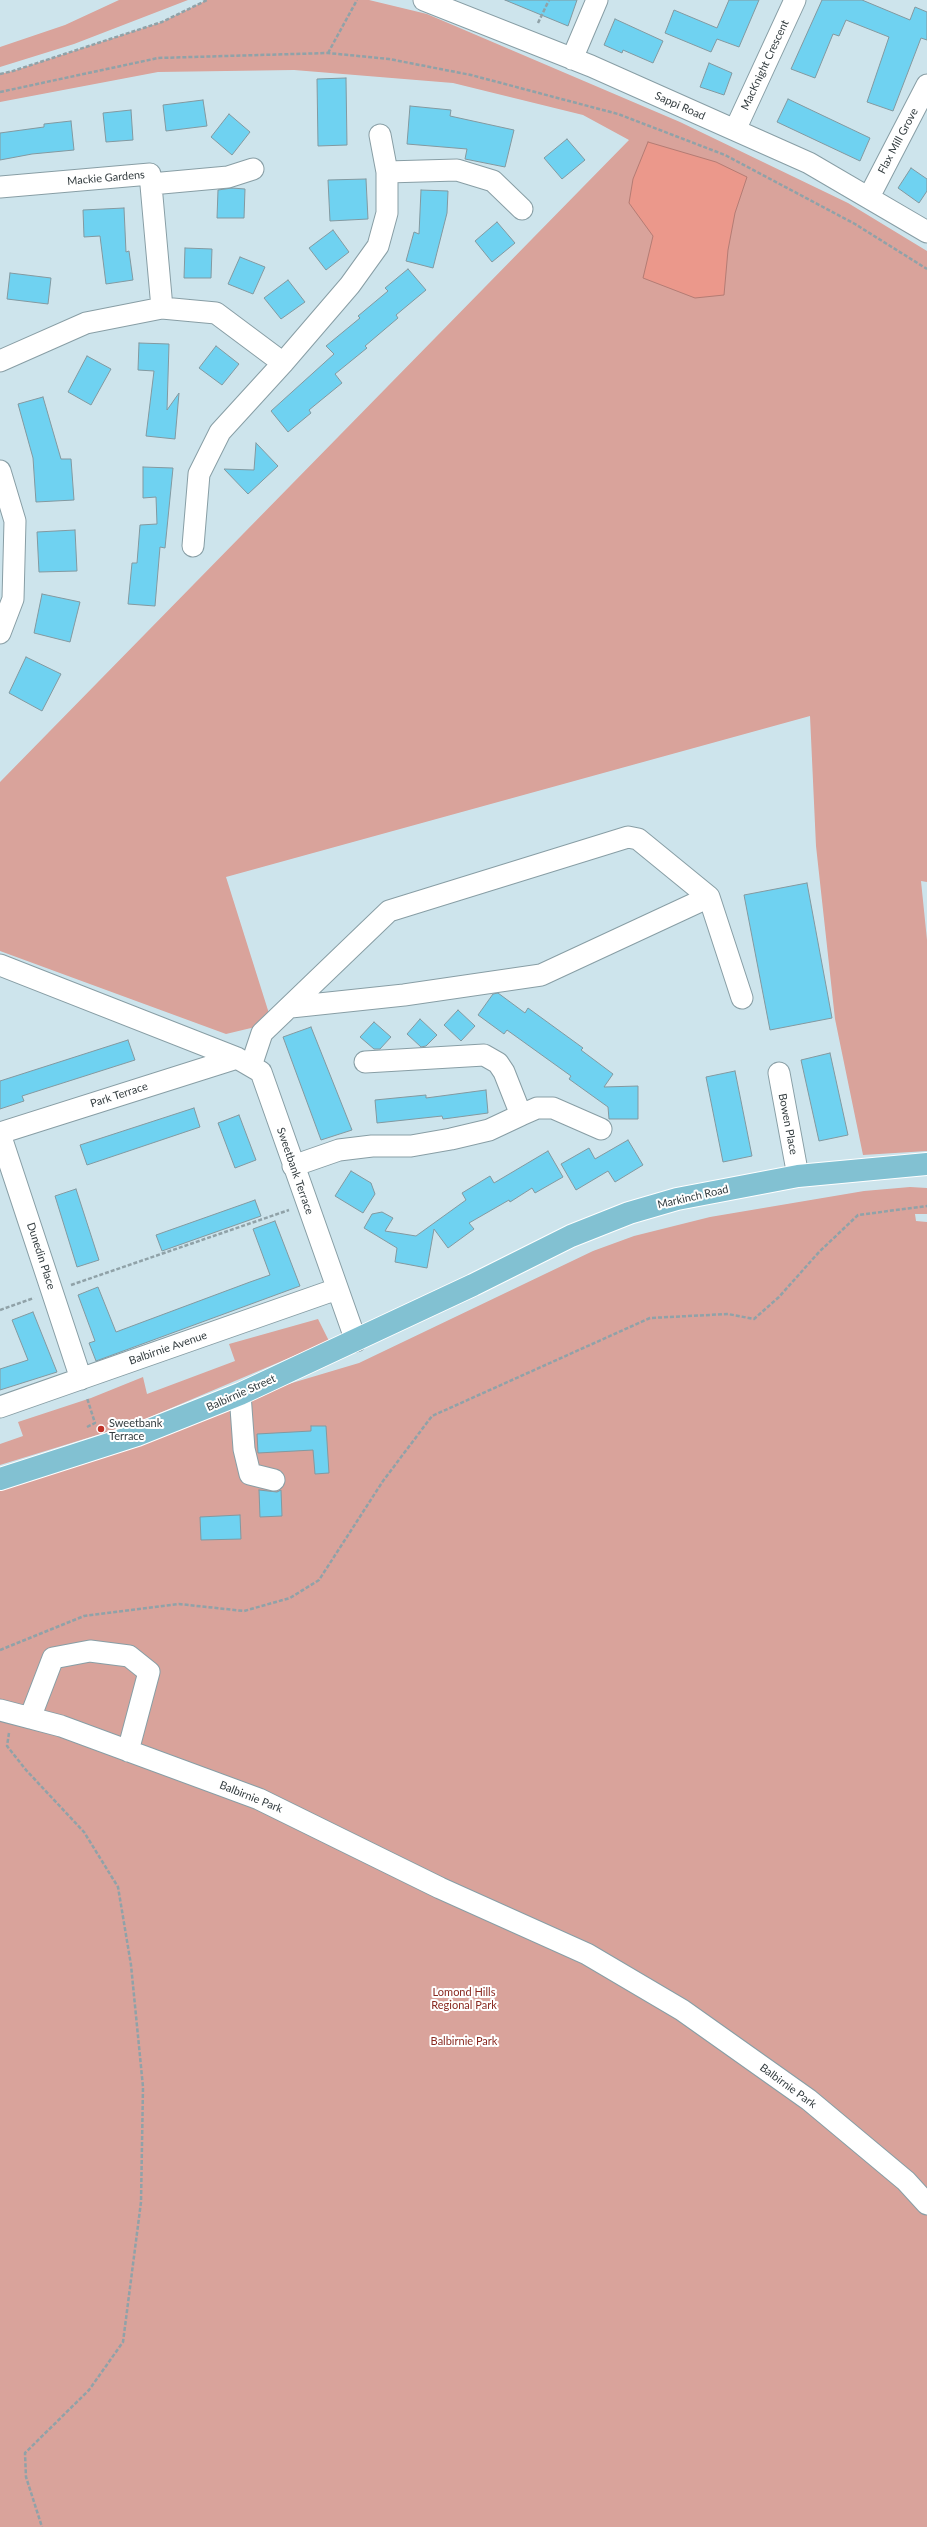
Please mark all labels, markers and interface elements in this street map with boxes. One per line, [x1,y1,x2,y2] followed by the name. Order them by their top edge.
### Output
[738,18,792,112] street label: MacKnight Crescent
[653,89,707,123] street label: Sappi Road
[875,106,921,176] street label: Flax Mill Grove
[67,168,145,188] street label: Mackie Gardens
[89,1080,149,1110] street label: Park Terrace
[776,1092,800,1156] street label: Bowen Place
[274,1126,316,1216] street label: Sweetbank Terrace
[656,1182,730,1212] street label: Markinch Road
[24,1221,58,1291] street label: Dunedin Place
[127,1328,209,1368] street label: Balbirnie Avenue
[204,1372,278,1414] street label: Balbirnie Street
[109,1416,162,1442] place label: Sweetbank Terrace
[96,1424,106,1434] marker: Sweetbank Terrace
[218,1778,284,1816] street label: Balbirnie Park
[431,1985,497,2011] park label: Lomond Hills Regional Park
[431,2034,497,2048] park label: Balbirnie Park
[757,2061,819,2111] street label: Balbirnie Park

